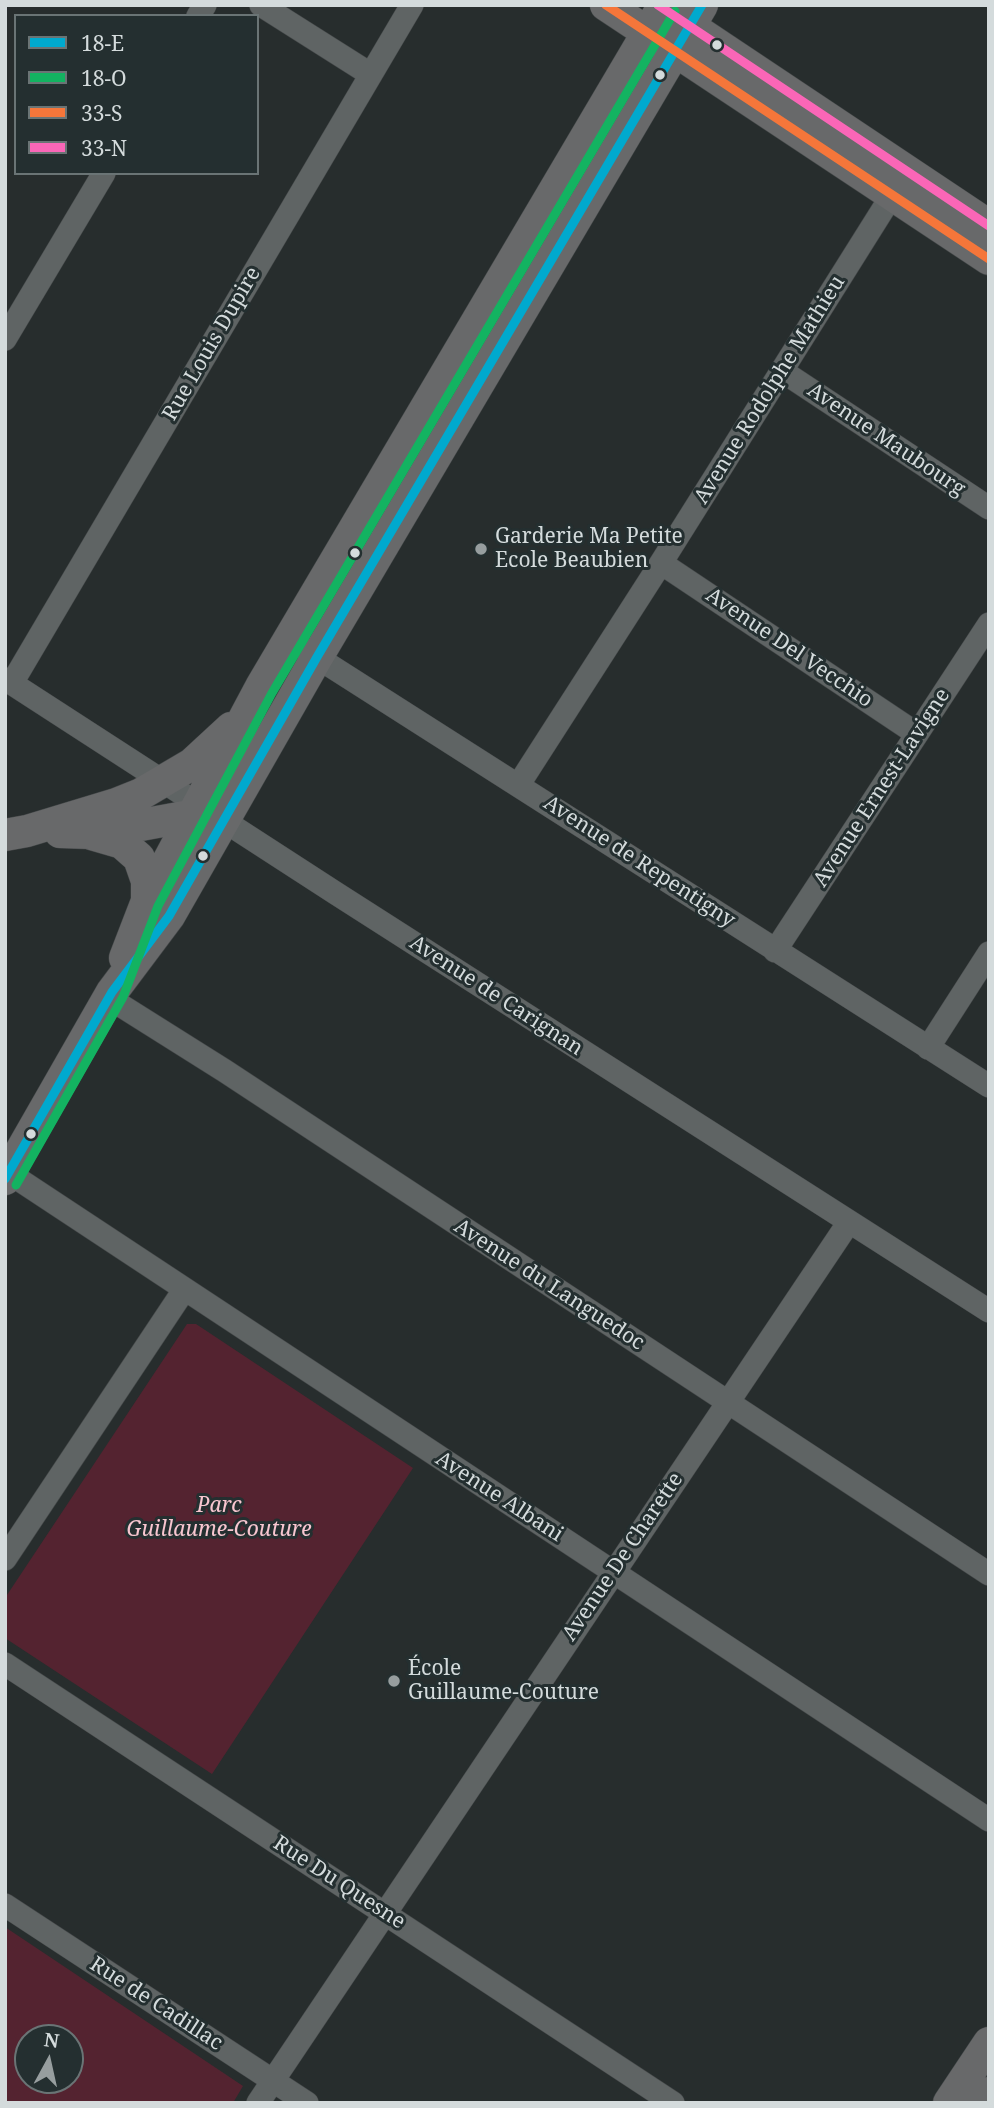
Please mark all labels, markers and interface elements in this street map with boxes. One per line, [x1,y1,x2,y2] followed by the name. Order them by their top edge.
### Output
[14,14,259,175] legend
[81,29,124,57] text: 18-E
[710,38,724,52] unlabelled marker
[81,64,127,92] text: 18-O
[653,68,667,82] unlabelled marker
[81,99,122,127] text: 33-S
[81,134,127,162] text: 33-N
[158,263,266,425] street label: Rue Louis Dupire
[689,271,851,509] street label: Avenue Rodolphe Mathieu
[802,378,970,502] street label: Avenue Maubourg
[495,524,683,574] place label: Garderie Ma Petite Ecole Beaubien
[473,541,489,557] marker: Garderie Ma Petite Ecole Beaubien
[348,546,362,560] unlabelled marker
[701,583,877,713] street label: Avenue Del Vecchio
[808,684,956,892] street label: Avenue Ernest-Lavigne
[539,791,739,933] street label: Avenue de Repentigny
[196,849,210,863] unlabelled marker
[405,931,587,1061] street label: Avenue de Carignan
[24,1127,38,1141] unlabelled marker
[449,1214,649,1356] street label: Avenue du Languedoc
[431,1446,567,1548] street label: Avenue Albani
[557,1468,689,1646] street label: Avenue De Charette
[126,1493,312,1543] park label: Parc Guillaume-Couture
[408,1656,599,1706] place label: École Guillaume-Couture
[386,1673,402,1689] marker: École Guillaume-Couture
[268,1831,410,1935] street label: Rue Du Quesne
[85,1952,227,2056] street label: Rue de Cadillac
[14,2024,84,2094] north arrow
[42,2026,61,2054] text: N

